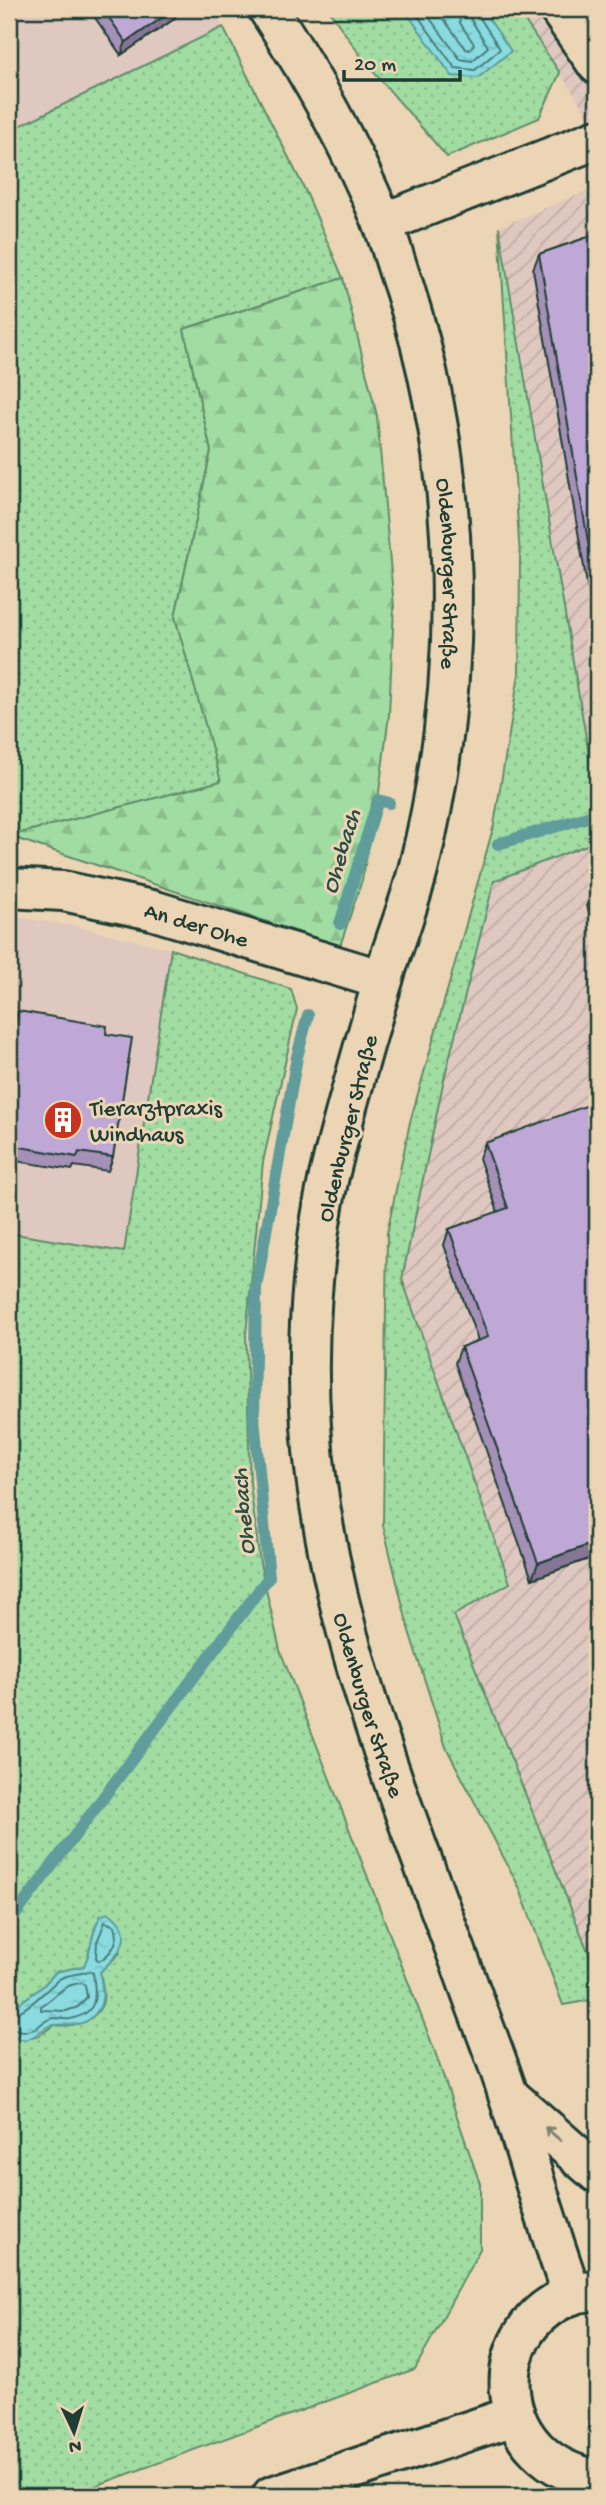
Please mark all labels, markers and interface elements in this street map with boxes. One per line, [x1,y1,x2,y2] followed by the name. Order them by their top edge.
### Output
[344,38,459,82] scale bar
[354,54,396,79] text: 20 m
[428,477,462,671] street label: Oldenburger Straße
[317,805,370,898] water label: Ohebach
[141,899,252,956] street label: An der Ohe
[313,1032,386,1225] street label: Oldenburger Straße
[88,1097,223,1150] place label: Tierarztpraxis Windhaus
[42,1099,84,1141] building icon: Tierarztpraxis Windhaus
[227,1466,264,1556] water label: Ohebach
[326,1610,409,1803] street label: Oldenburger Straße
[544,2126,562,2142] one-way arrow
[38,2396,108,2466] north arrow
[68,2434,82,2457] text: N

